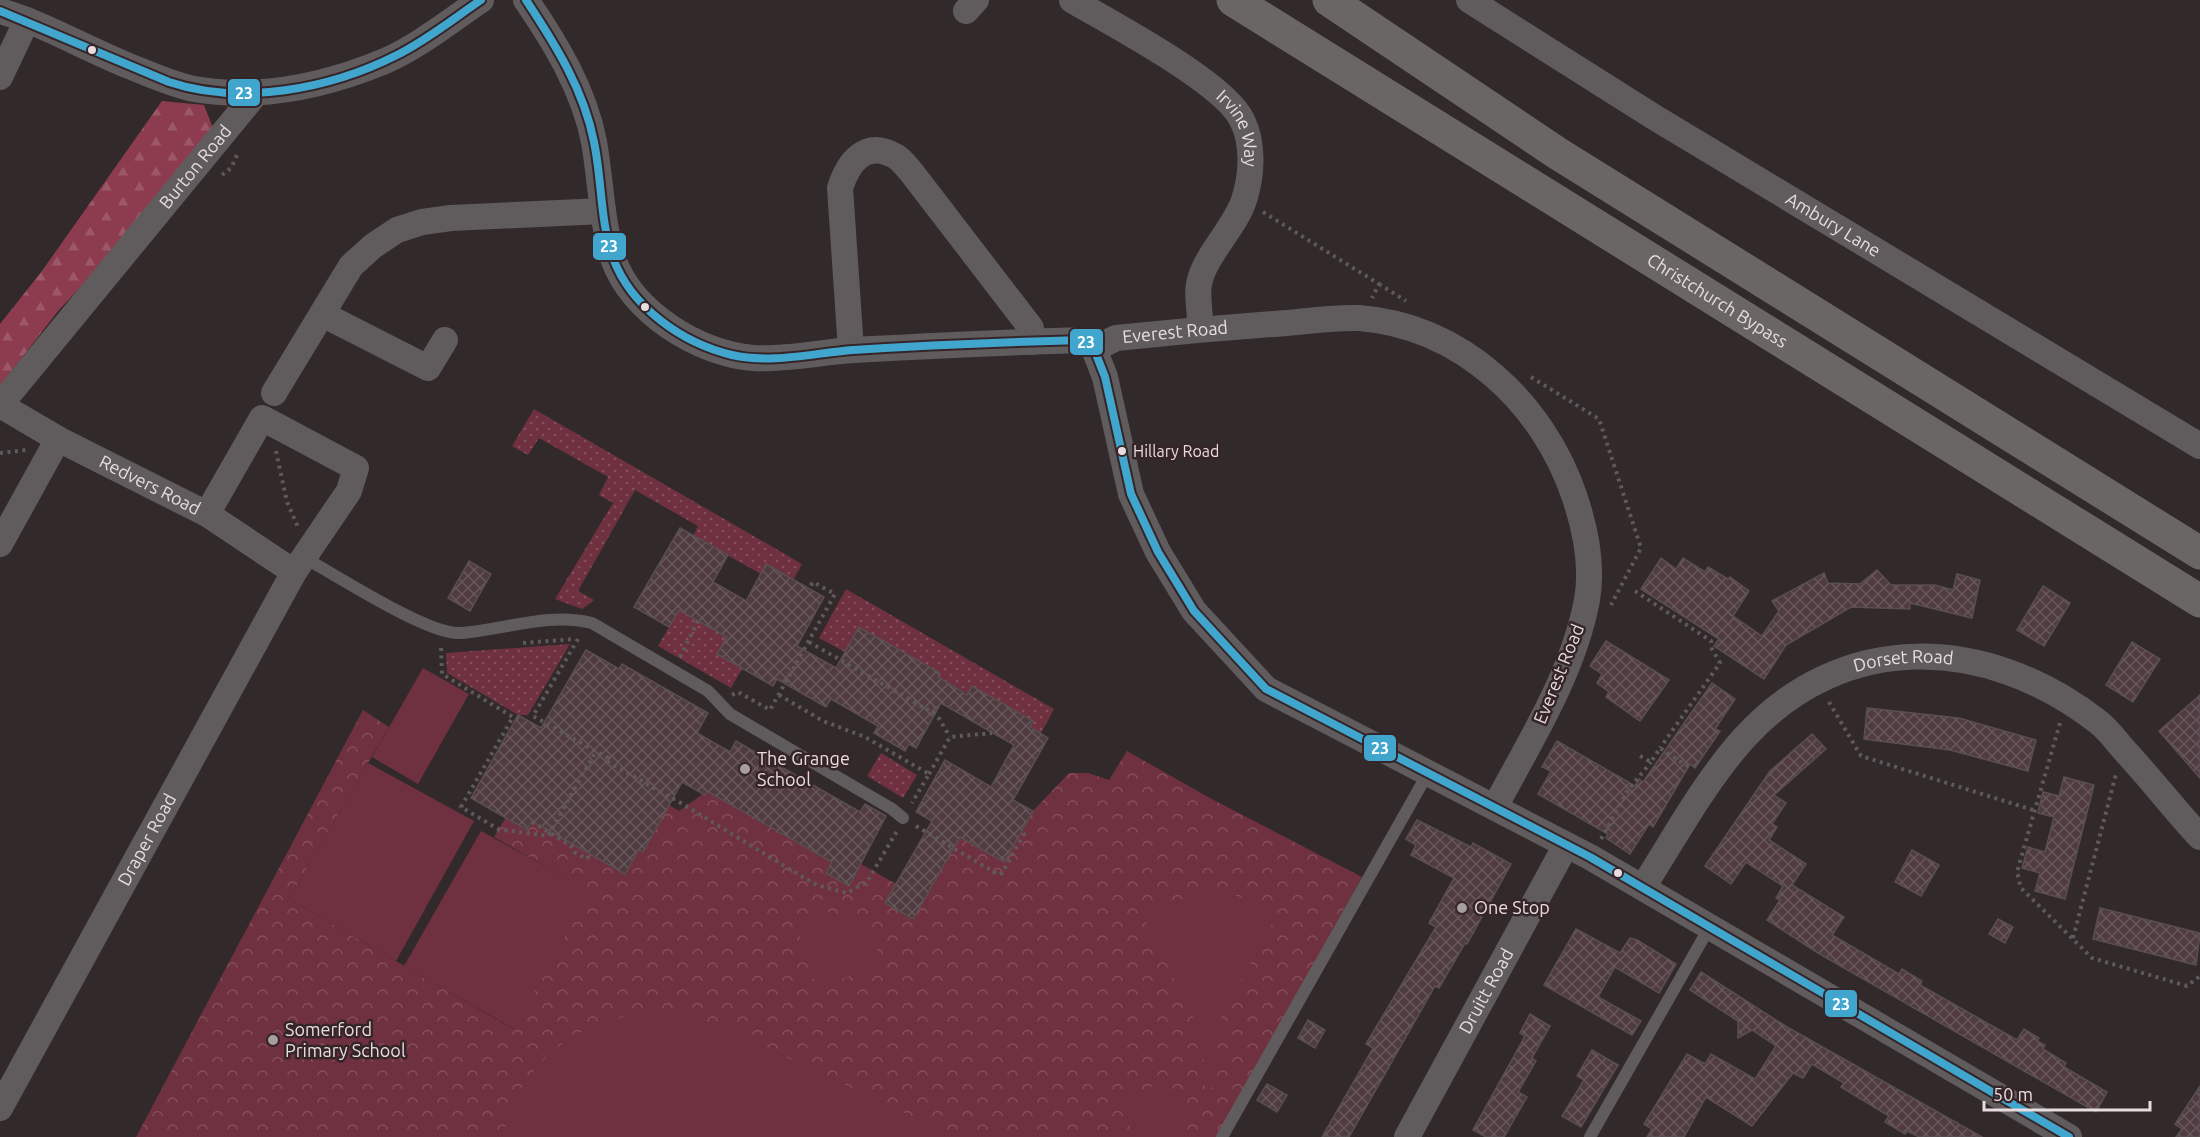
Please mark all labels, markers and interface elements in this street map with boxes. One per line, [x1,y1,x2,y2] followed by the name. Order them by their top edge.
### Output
[86,44,98,56] unlabelled marker
[227,78,261,107] line badge: 23
[235,84,253,102] text: 23
[1213,85,1262,167] street label: Irvine Way
[155,121,235,212] street label: Burton Road
[1783,188,1885,260] street label: Ambury Lane
[592,232,627,261] line badge: 23
[600,237,618,255] text: 23
[1644,249,1792,351] street label: Christchurch Bypass
[639,301,651,313] unlabelled marker
[1121,317,1229,346] street label: Everest Road
[1069,328,1104,356] line badge: 23
[1077,333,1095,351] text: 23
[1133,442,1219,460] place label: Hillary Road
[1116,445,1128,457] marker: Hillary Road
[96,451,204,518] street label: Redvers Road
[1529,621,1587,726] street label: Everest Road
[1851,646,1954,675] street label: Dorset Road
[1363,734,1397,762] line badge: 23
[1371,739,1389,757] text: 23
[757,748,850,789] place label: The Grange School
[738,762,752,776] marker: The Grange School
[113,790,180,889] street label: Draper Road
[1612,867,1624,879] unlabelled marker
[1474,897,1550,917] place label: One Stop
[1455,901,1469,915] marker: One Stop
[1454,945,1517,1037] street label: Druitt Road
[1824,989,1858,1018] line badge: 23
[1832,995,1850,1013] text: 23
[285,1019,406,1060] place label: Somerford Primary School
[266,1033,280,1047] marker: Somerford Primary School
[1984,1074,2150,1112] scale bar
[1993,1084,2033,1104] text: 50 m

